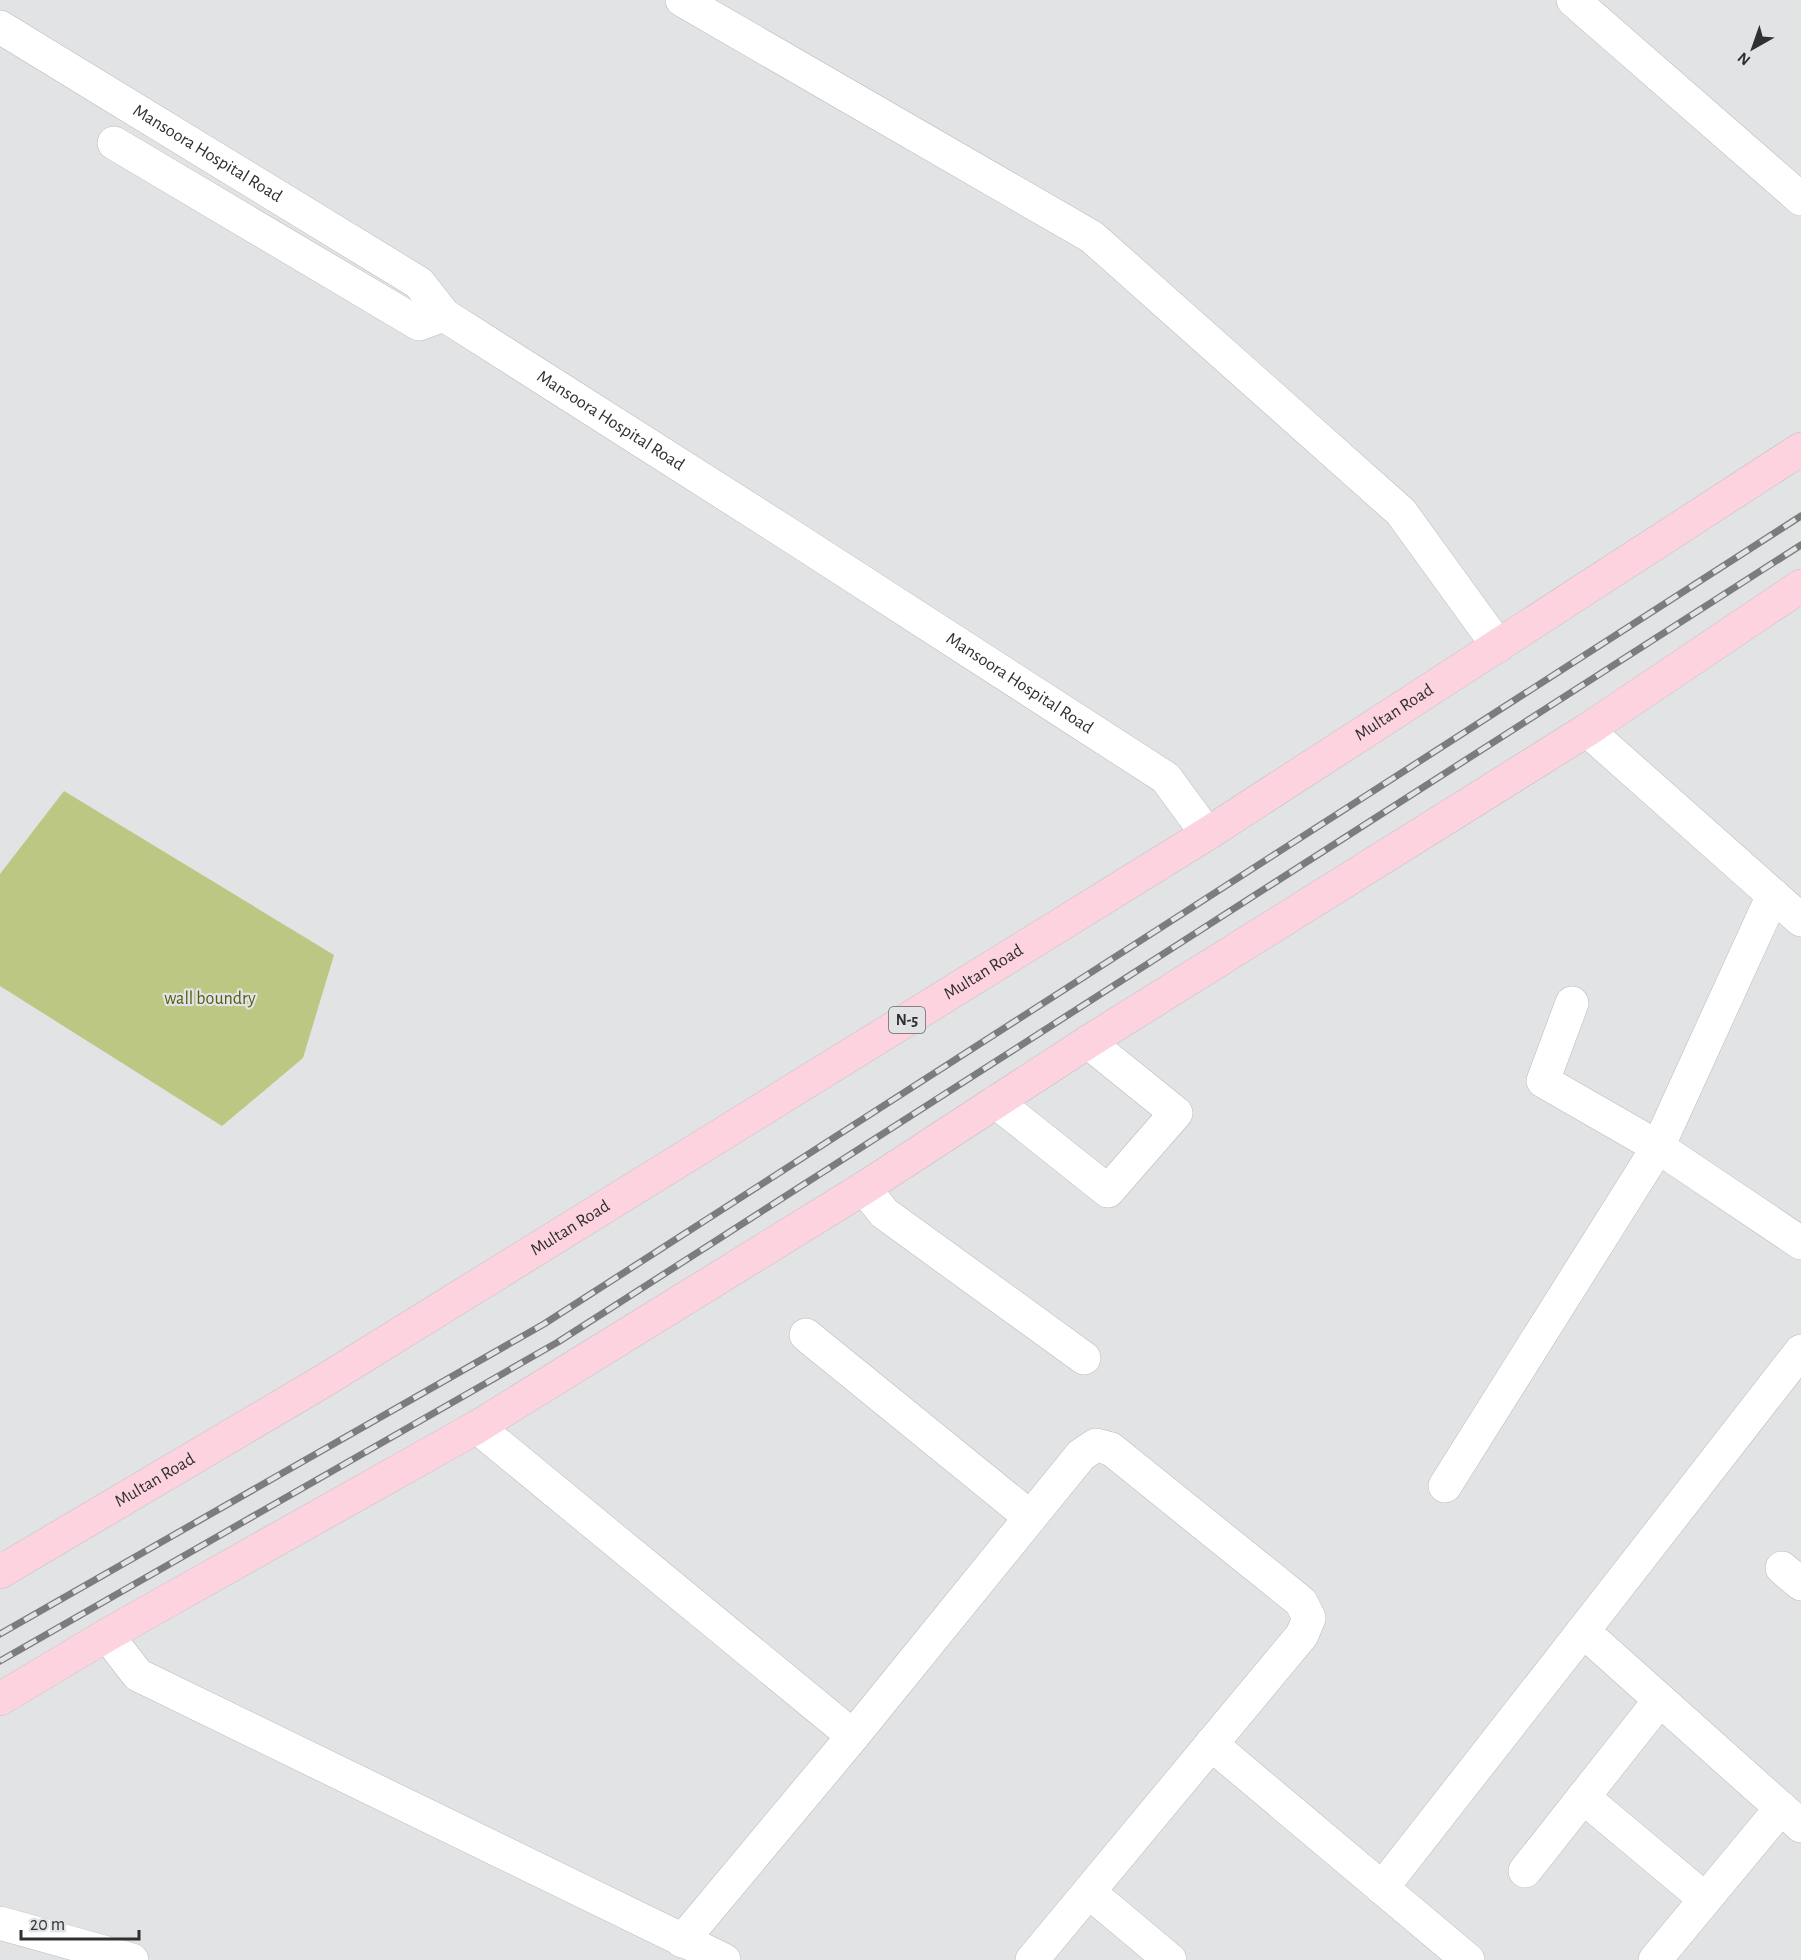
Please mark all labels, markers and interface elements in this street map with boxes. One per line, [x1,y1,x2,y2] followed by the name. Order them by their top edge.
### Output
[1723,18,1783,78] north arrow
[1735,49,1753,68] text: N
[130,101,285,206] street label: Mansoora Hospital Road
[534,367,687,474] street label: Mansoora Hospital Road
[943,630,1096,737] street label: Mansoora Hospital Road
[1352,681,1437,744] street label: Multan Road
[941,941,1026,1004] street label: Multan Road
[164,990,256,1008] park label: wall boundry
[889,1007,925,1033] road number: N-5
[528,1197,613,1259] street label: Multan Road
[112,1450,198,1511] street label: Multan Road
[21,1903,140,1941] scale bar
[30,1916,65,1934] text: 20 m

